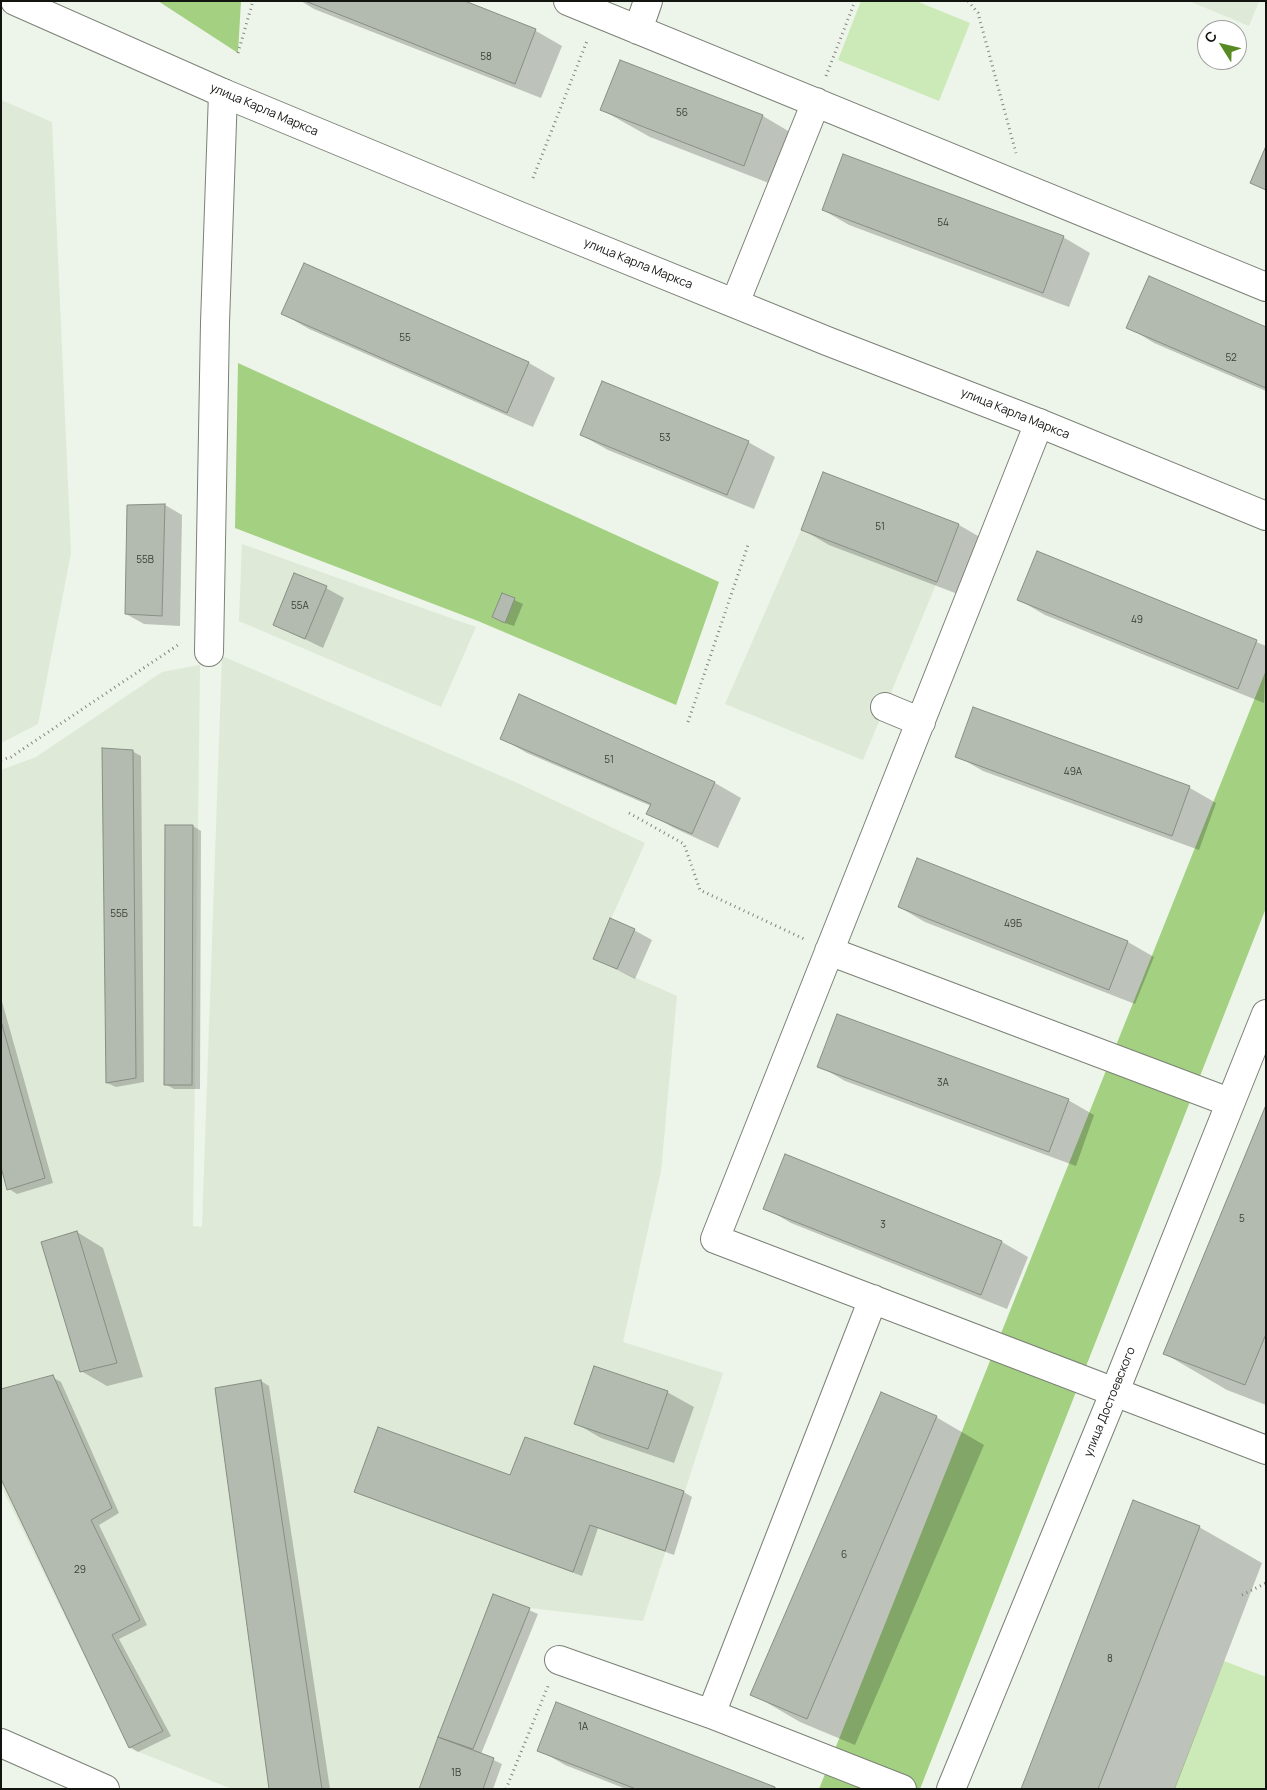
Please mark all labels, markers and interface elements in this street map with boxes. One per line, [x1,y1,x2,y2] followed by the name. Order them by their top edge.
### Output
[1197,20,1247,70] north arrow
[1200,27,1221,46] text: С
[480,51,492,63] house number: 58
[208,81,320,139] street label: улица Карла Маркса
[676,107,688,119] house number: 56
[937,217,949,229] house number: 54
[581,236,695,292] street label: улица Карла Маркса
[399,332,411,344] house number: 55
[1225,352,1237,364] house number: 52
[958,386,1072,442] street label: улица Карла Маркса
[659,432,671,444] house number: 53
[875,521,885,533] house number: 51
[136,554,154,566] house number: 55В
[291,600,309,612] house number: 55А
[1131,614,1143,626] house number: 49
[604,754,614,766] house number: 51
[1064,766,1082,778] house number: 49А
[110,908,128,920] house number: 55Б
[1004,918,1022,930] house number: 49Б
[937,1077,949,1089] house number: 3А
[1239,1213,1245,1225] house number: 5
[880,1219,886,1231] house number: 3
[1081,1345,1139,1459] street label: улица Достоевского
[841,1549,847,1561] house number: 6
[74,1564,86,1576] house number: 29
[1107,1653,1113,1665] house number: 8
[578,1721,588,1733] house number: 1А
[451,1767,461,1779] house number: 1В

